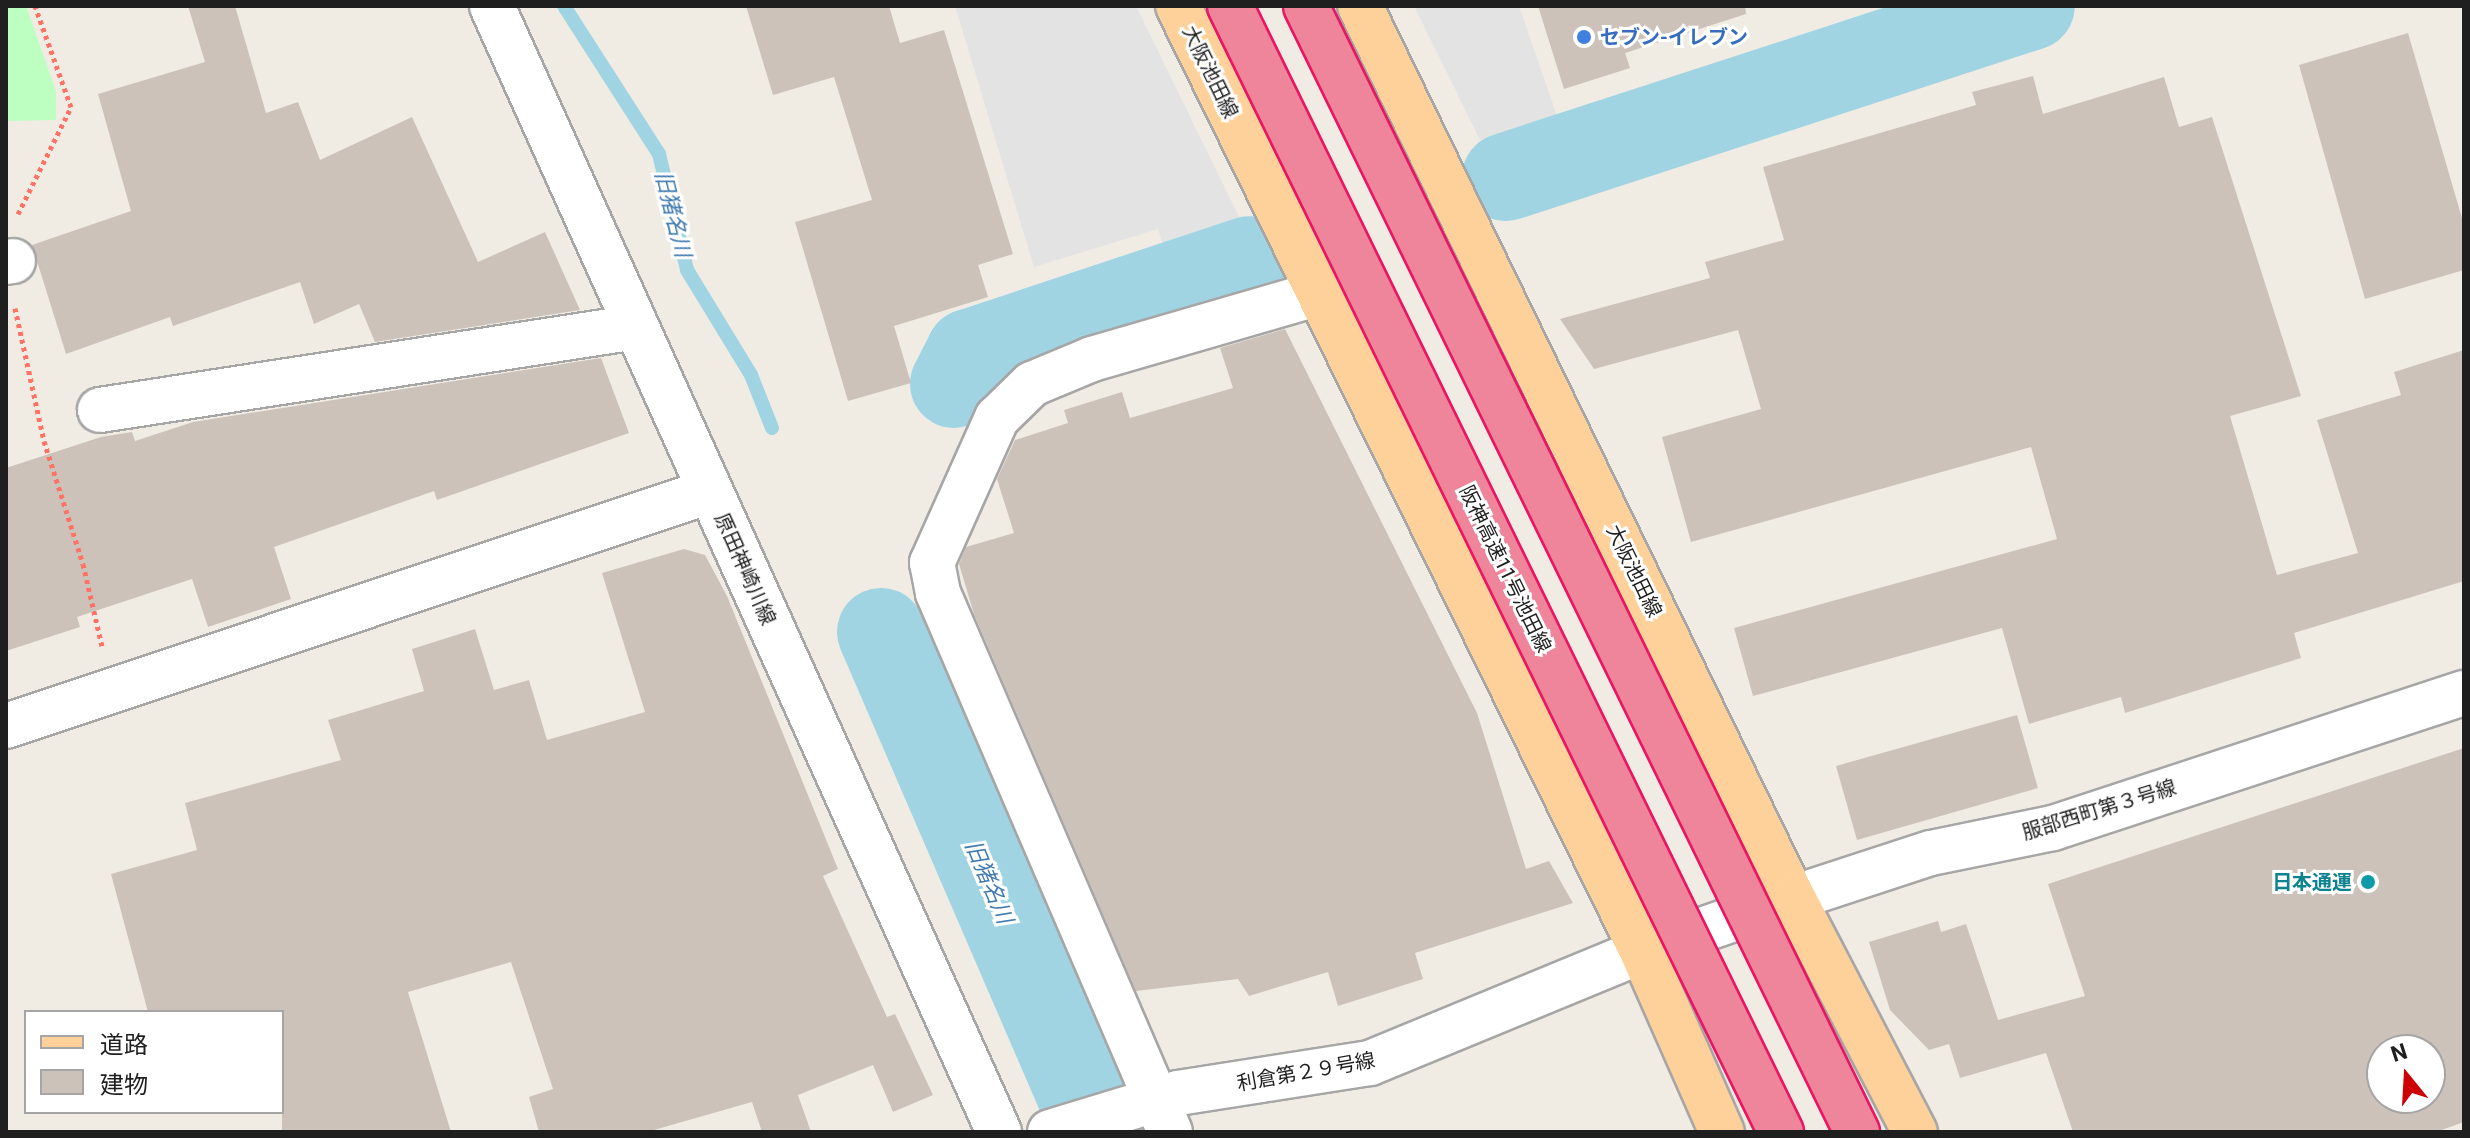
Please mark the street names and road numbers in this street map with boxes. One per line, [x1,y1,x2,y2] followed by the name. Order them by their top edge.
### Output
[1177,22,1243,122] street label: 大阪池田線
[1454,482,1556,656] street label: 阪神高速11号池田線
[710,509,780,629] street label: 原田神崎川線
[1601,521,1667,621] street label: 大阪池田線
[2019,775,2179,845] street label: 服部西町第３号線
[1235,1048,1377,1096] street label: 利倉第２９号線

